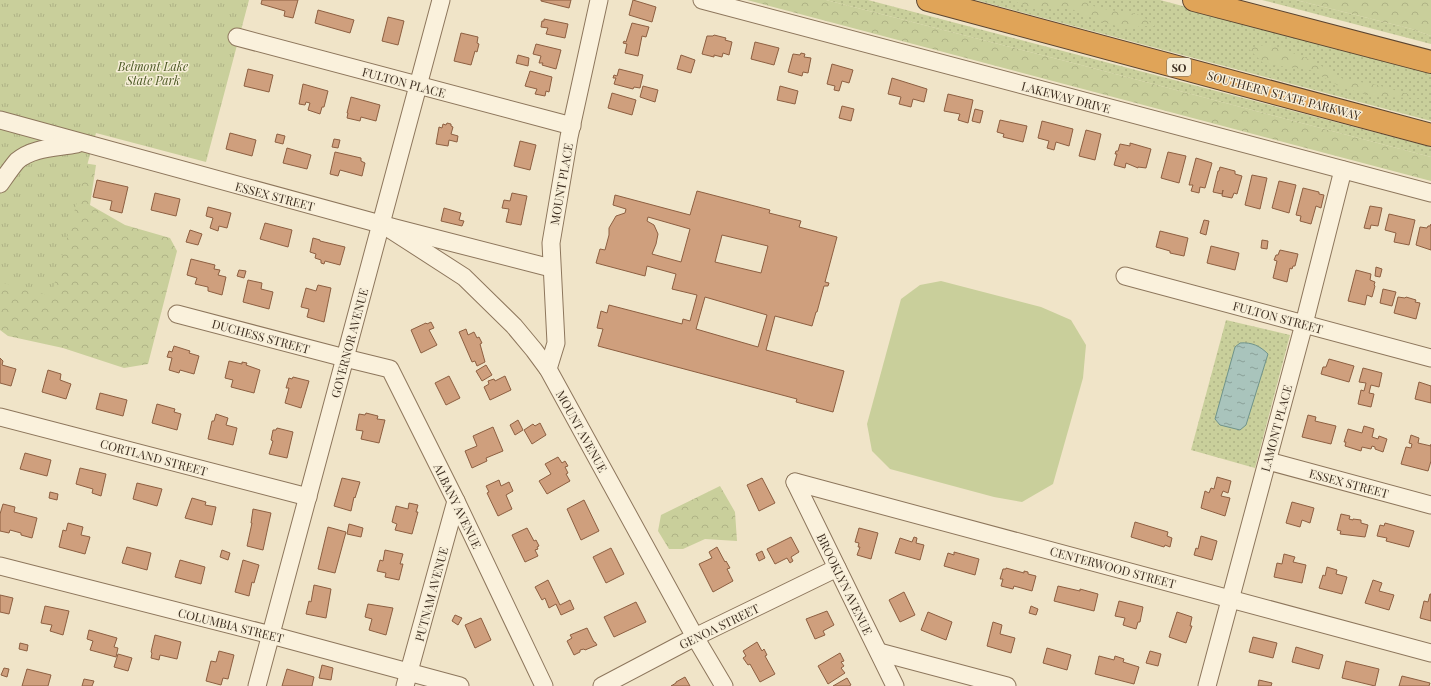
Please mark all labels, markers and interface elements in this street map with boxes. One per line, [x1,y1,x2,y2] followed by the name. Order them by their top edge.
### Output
[117,58,188,88] park label: Belmont Lake State Park
[1167,58,1191,76] road number: SO
[360,63,448,101] street label: FULTON PLACE
[1205,67,1363,123] street label: SOUTHERN STATE PARKWAY
[1020,77,1112,117] street label: LAKEWAY DRIVE
[546,142,576,226] street label: MOUNT PLACE
[233,178,317,214] street label: ESSEX STREET
[327,286,371,400] street label: GOVERNOR AVENUE
[1231,297,1325,337] street label: FULTON STREET
[210,315,312,357] street label: DUCHESS STREET
[1257,383,1295,473] street label: LAMONT PLACE
[553,387,611,475] street label: MOUNT AVENUE
[99,435,210,479] street label: CORTLAND STREET
[430,460,485,551] street label: ALBANY AVENUE
[1307,465,1391,501] street label: ESSEX STREET
[814,531,876,637] street label: BROOKLYN AVENUE
[1048,542,1178,592] street label: CENTERWOOD STREET
[411,545,451,643] street label: PUTNAM AVENUE
[676,599,762,652] street label: GENOA STREET
[176,604,286,646] street label: COLUMBIA STREET

